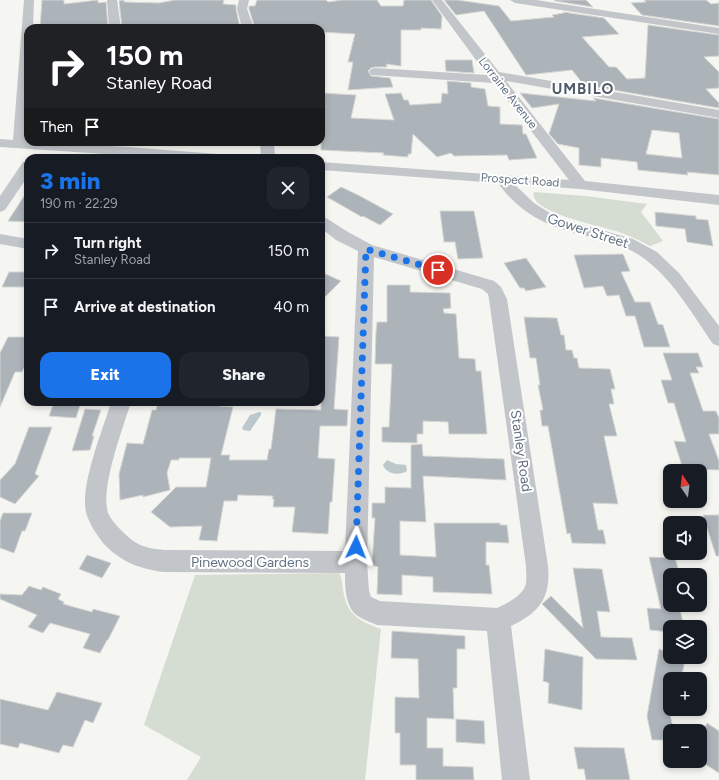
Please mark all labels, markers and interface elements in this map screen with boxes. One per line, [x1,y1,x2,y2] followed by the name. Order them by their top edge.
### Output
[106,38,183,72] text: 150 m
[40,40,92,92] icon: right
[476,54,541,132] street label: Lorraine Avenue
[106,72,212,94] text: Stanley Road
[552,80,614,98] district label: UMBILO
[81,116,103,138] icon: arrive
[40,118,73,136] text: Then
[40,166,101,195] text: 3 min
[267,167,309,209] button: close
[480,170,560,190] street label: Prospect Road
[40,196,118,211] text: 190 m · 22:29
[545,210,631,252] street label: Gower Street
[74,234,142,252] text: Turn right
[40,240,62,262] icon: right
[268,242,309,260] text: 150 m
[74,252,151,267] text: Stanley Road
[421,253,455,287] pin
[427,259,449,281] icon: arrive
[40,296,62,318] icon: arrive
[74,298,215,316] text: Arrive at destination
[274,298,309,316] text: 40 m
[40,352,171,398] button: Exit
[179,352,309,398] button: Share
[507,409,535,493] street label: Stanley Road
[663,464,707,508] north arrow
[663,464,707,768] map controls
[663,516,707,560] button: sound
[335,526,377,568] position arrow
[191,554,309,571] street label: Pinewood Gardens
[663,568,707,612] button: search
[663,620,707,664] button: layers
[663,672,707,716] button: +
[663,724,707,768] button: −

